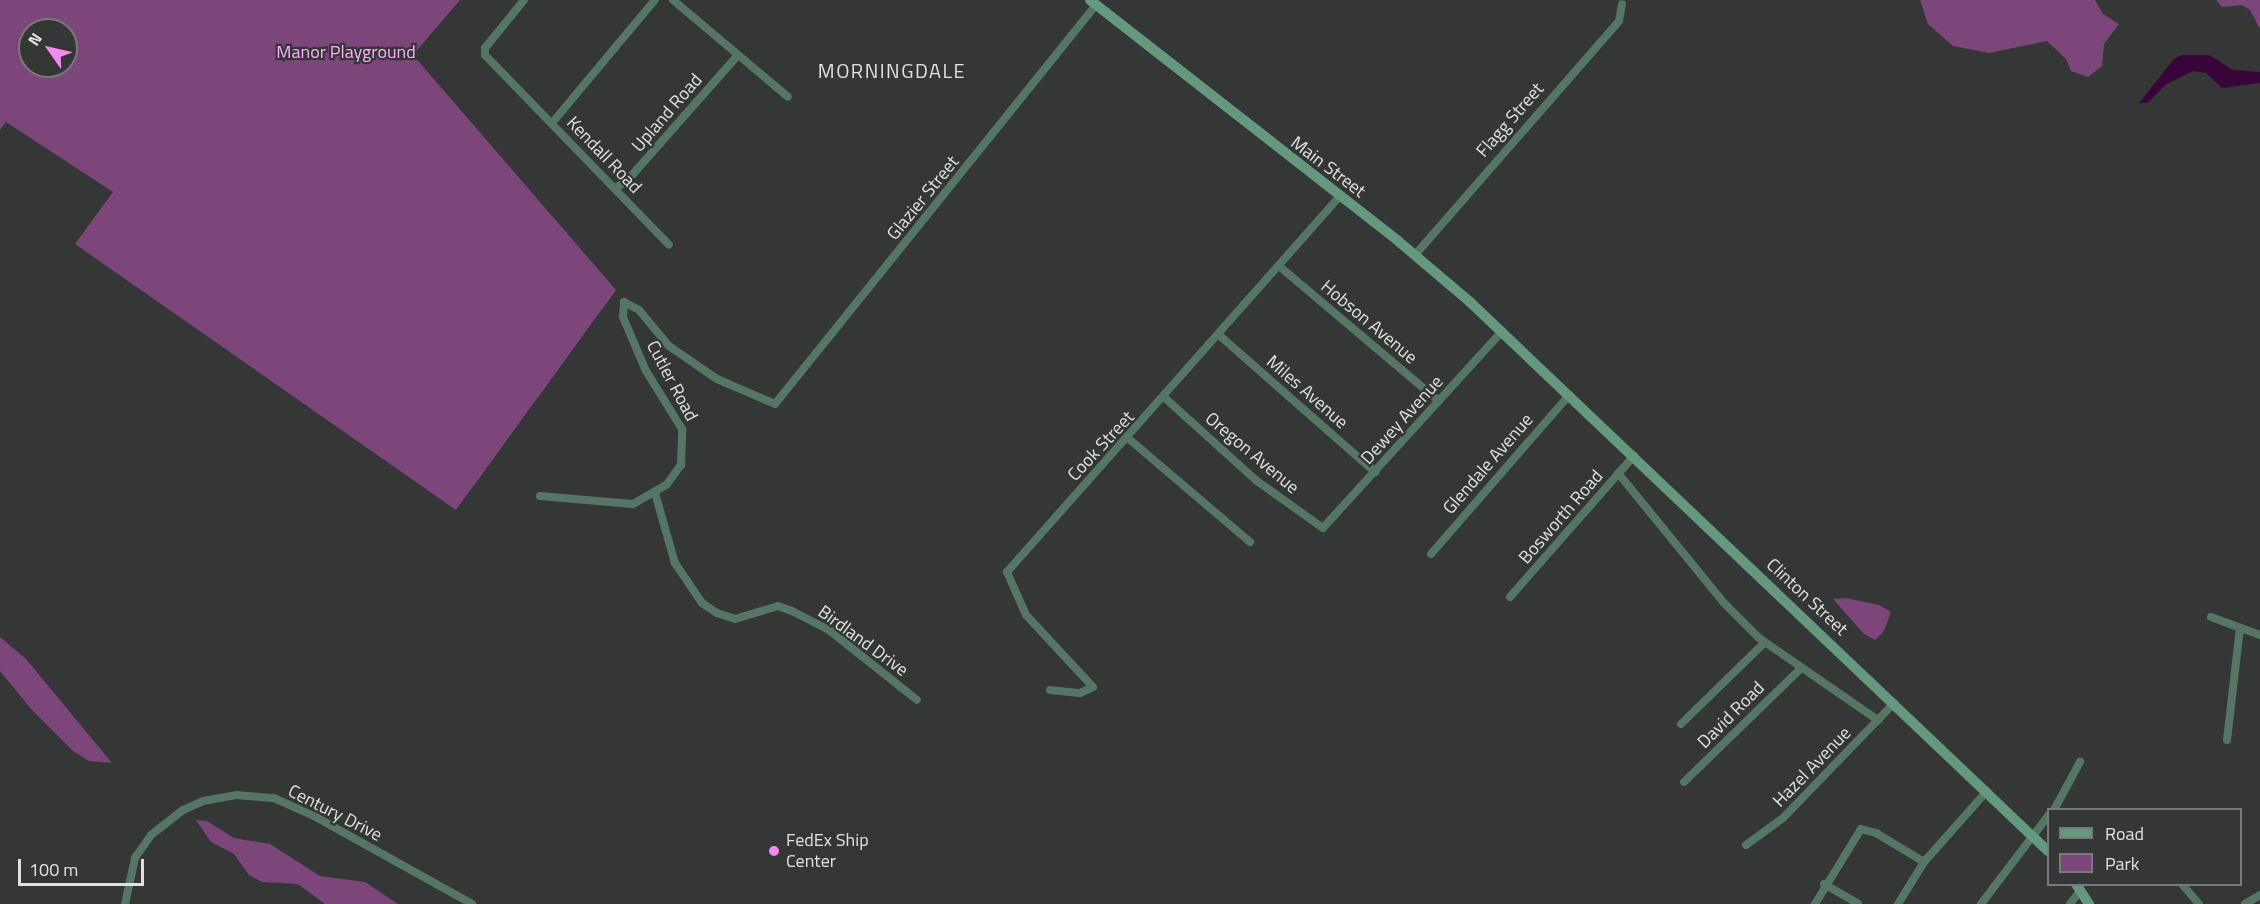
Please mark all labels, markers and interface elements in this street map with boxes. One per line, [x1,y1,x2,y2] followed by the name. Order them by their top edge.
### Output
[18,18,78,78] north arrow
[22,28,48,50] text: N
[276,41,416,63] park label: Manor Playground
[818,58,966,82] district label: MORNINGDALE
[627,70,707,156] street label: Upland Road
[1472,78,1548,162] street label: Flagg Street
[562,112,646,198] street label: Kendall Road
[1286,132,1370,202] street label: Main Street
[882,152,964,244] street label: Glazier Street
[1317,276,1421,368] street label: Hobson Avenue
[642,337,702,425] street label: Cutler Road
[1262,351,1352,433] street label: Miles Avenue
[1356,371,1448,469] street label: Dewey Avenue
[1063,407,1139,485] street label: Cook Street
[1201,408,1303,498] street label: Oregon Avenue
[1438,409,1538,519] street label: Glendale Avenue
[1514,466,1608,568] street label: Bosworth Road
[1762,554,1852,640] street label: Clinton Street
[814,601,912,681] street label: Birdland Drive
[1693,677,1769,753] street label: David Road
[1769,723,1855,811] street label: Hazel Avenue
[284,780,386,846] street label: Century Drive
[2047,808,2242,886] legend
[2105,820,2144,847] text: Road
[786,830,869,872] place label: FedEx Ship Center
[767,844,781,858] marker: FedEx Ship Center
[21,847,147,885] scale bar
[2105,850,2139,877] text: Park
[29,856,78,883] text: 100 m

